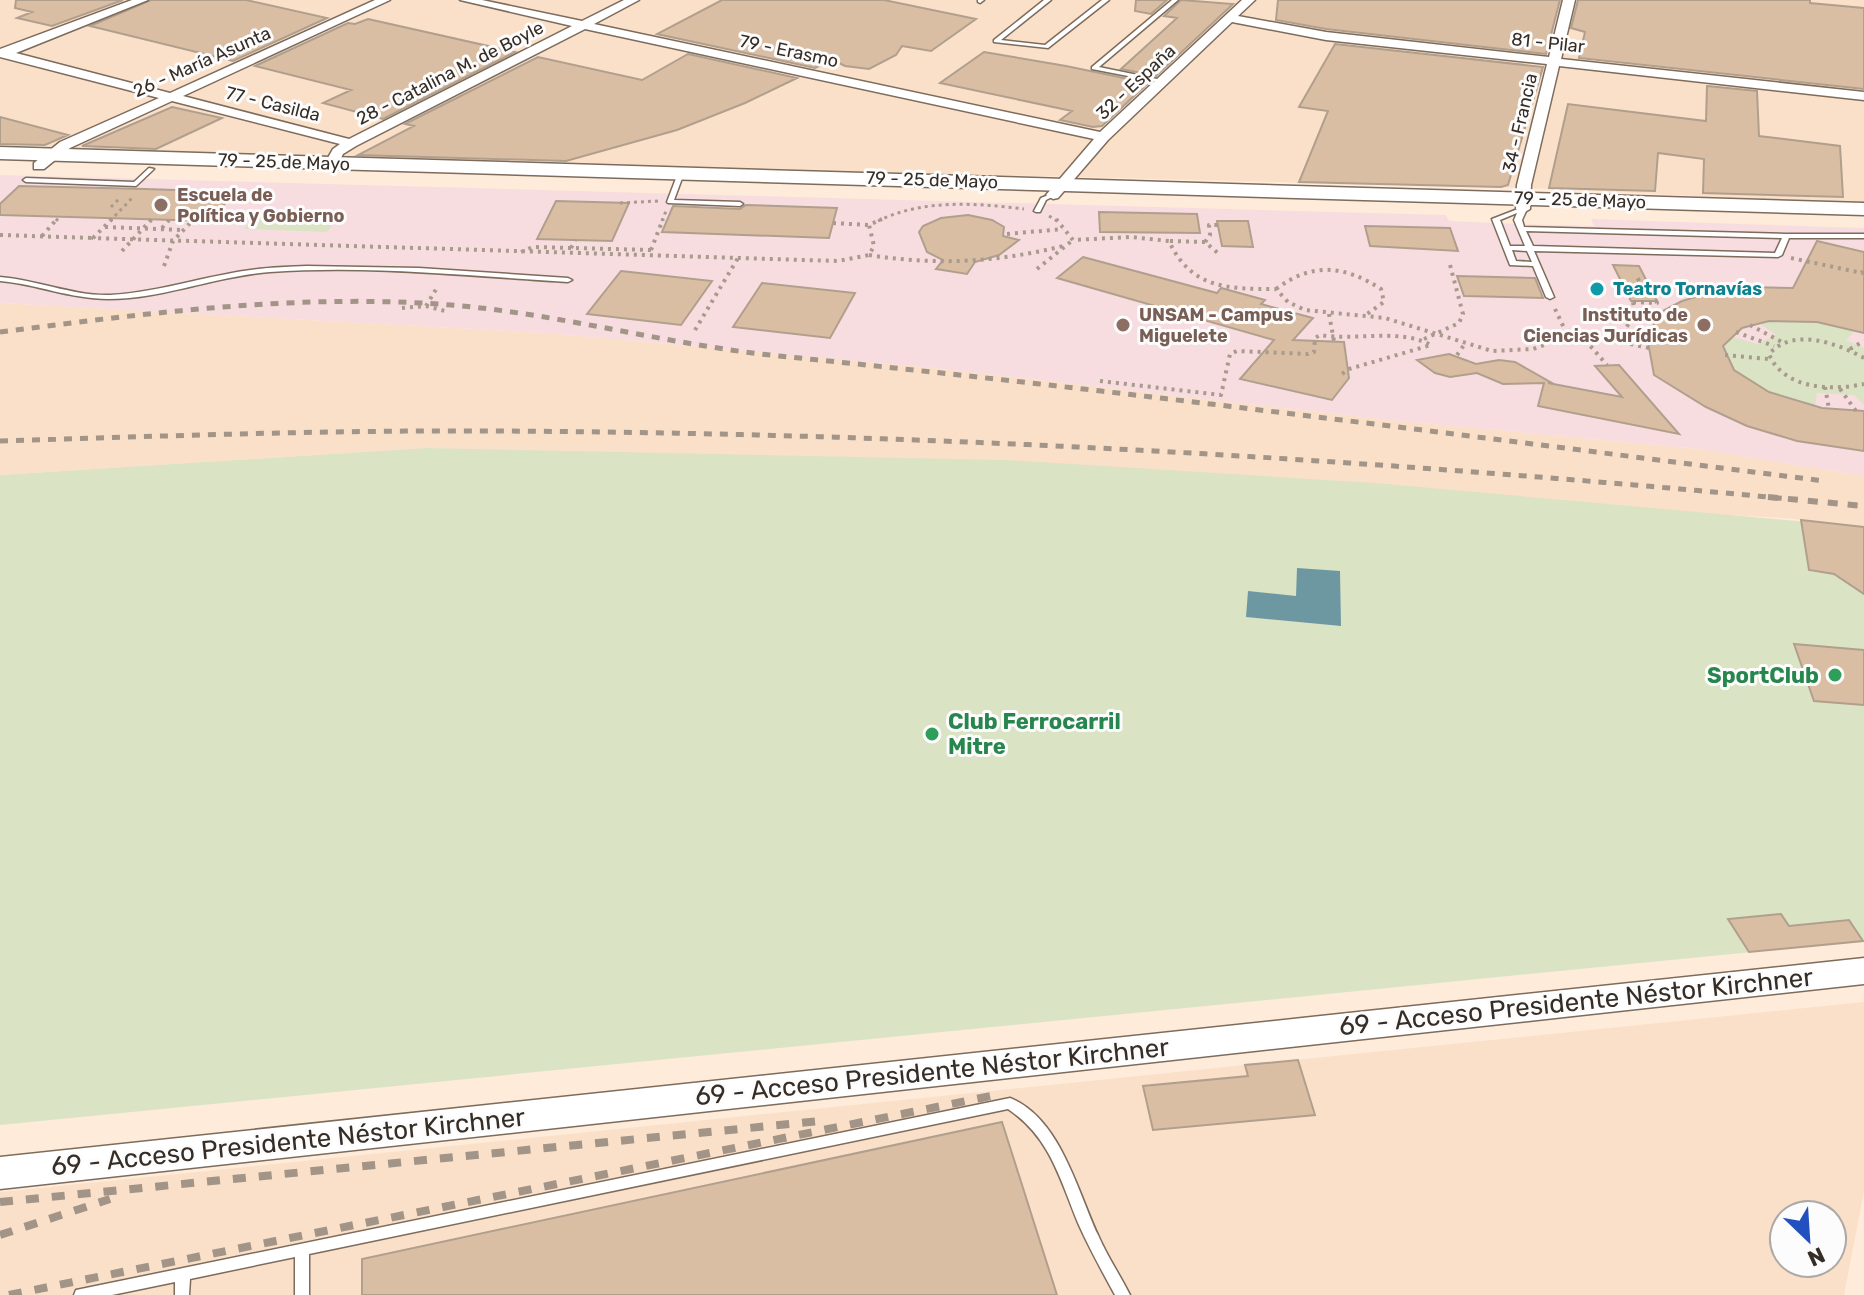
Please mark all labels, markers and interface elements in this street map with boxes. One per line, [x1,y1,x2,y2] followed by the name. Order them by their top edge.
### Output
[353,16,547,130] street label: 28 - Catalina M. de Boyle
[130,22,274,102] street label: 26 - María Asunta
[1510,28,1586,58] street label: 81 - Pilar
[738,30,840,72] street label: 79 - Erasmo
[1092,40,1180,124] street label: 32 - España
[1498,71,1542,175] street label: 34 - Francia
[224,82,322,126] street label: 77 - Casilda
[218,149,350,175] street label: 79 - 25 de Mayo
[866,167,998,193] street label: 79 - 25 de Mayo
[177,184,345,227] place label: Escuela de Política y Gobierno
[1514,187,1646,213] street label: 79 - 25 de Mayo
[152,196,170,214] marker: Escuela de Política y Gobierno
[1613,278,1762,300] place label: Teatro Tornavías
[1588,280,1606,298] marker: Teatro Tornavías
[1139,304,1293,347] place label: UNSAM - Campus Miguelete
[1523,304,1688,347] place label: Instituto de Ciencias Jurídicas
[1114,316,1132,334] marker: UNSAM - Campus Miguelete
[1695,316,1713,334] marker: Instituto de Ciencias Jurídicas
[1707,662,1819,689] place label: SportClub
[1826,666,1844,684] marker: SportClub
[948,708,1121,760] place label: Club Ferrocarril Mitre
[923,725,941,743] marker: Club Ferrocarril Mitre
[1337,962,1815,1042] street label: 69 - Acceso Presidente Néstor Kirchner
[693,1032,1171,1112] street label: 69 - Acceso Presidente Néstor Kirchner
[49,1102,527,1182] street label: 69 - Acceso Presidente Néstor Kirchner
[1768,1199,1848,1279] north arrow
[1803,1241,1829,1272] text: N

